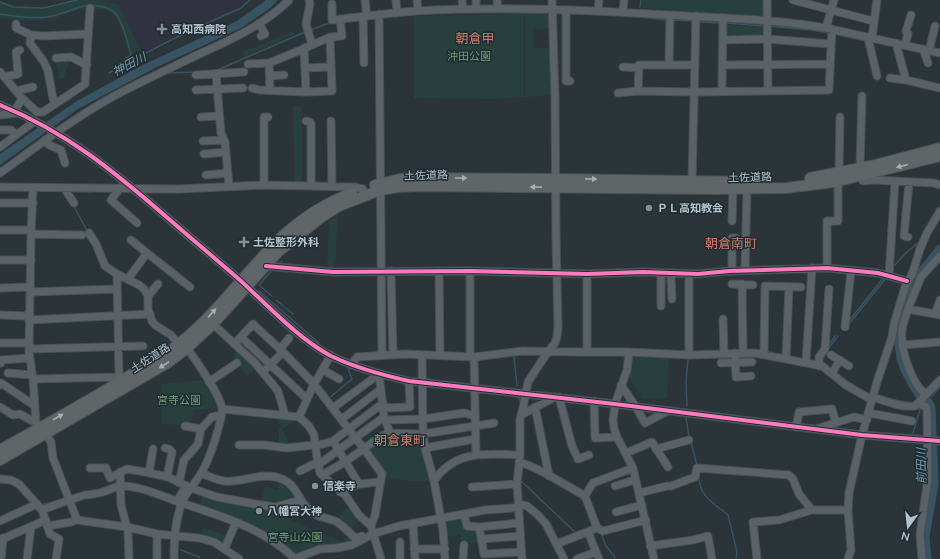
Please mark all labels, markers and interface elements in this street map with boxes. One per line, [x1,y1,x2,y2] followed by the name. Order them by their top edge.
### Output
[171,22,226,36] place label: 高知西病院
[156,23,168,35] marker: 高知西病院
[455,30,495,46] district label: 朝倉甲
[110,48,150,79] water label: 神田川
[447,49,491,63] park label: 沖田公園
[896,163,908,169] one-way arrow
[404,168,448,182] street label: 土佐道路
[728,170,772,184] street label: 土佐道路
[455,175,468,181] one-way arrow
[585,176,598,182] one-way arrow
[529,184,542,190] one-way arrow
[657,201,723,215] place label: ＰＬ高知教会
[644,203,654,213] marker: ＰＬ高知教会
[253,235,319,249] place label: 土佐整形外科
[705,235,757,251] district label: 朝倉南町
[238,236,250,248] marker: 土佐整形外科
[207,309,216,318] one-way arrow
[128,340,172,376] street label: 土佐道路
[159,361,169,369] one-way arrow
[157,393,201,407] park label: 宮寺公園
[52,413,64,420] one-way arrow
[374,432,426,448] district label: 朝倉東町
[913,446,929,484] water label: 前田川
[323,479,356,493] place label: 信楽寺
[310,481,320,491] marker: 信楽寺
[267,504,322,518] place label: 八幡宮大神
[254,506,264,516] marker: 八幡宮大神
[888,507,928,547] north arrow
[900,529,911,544] text: N
[268,530,323,544] park label: 宮寺山公園

